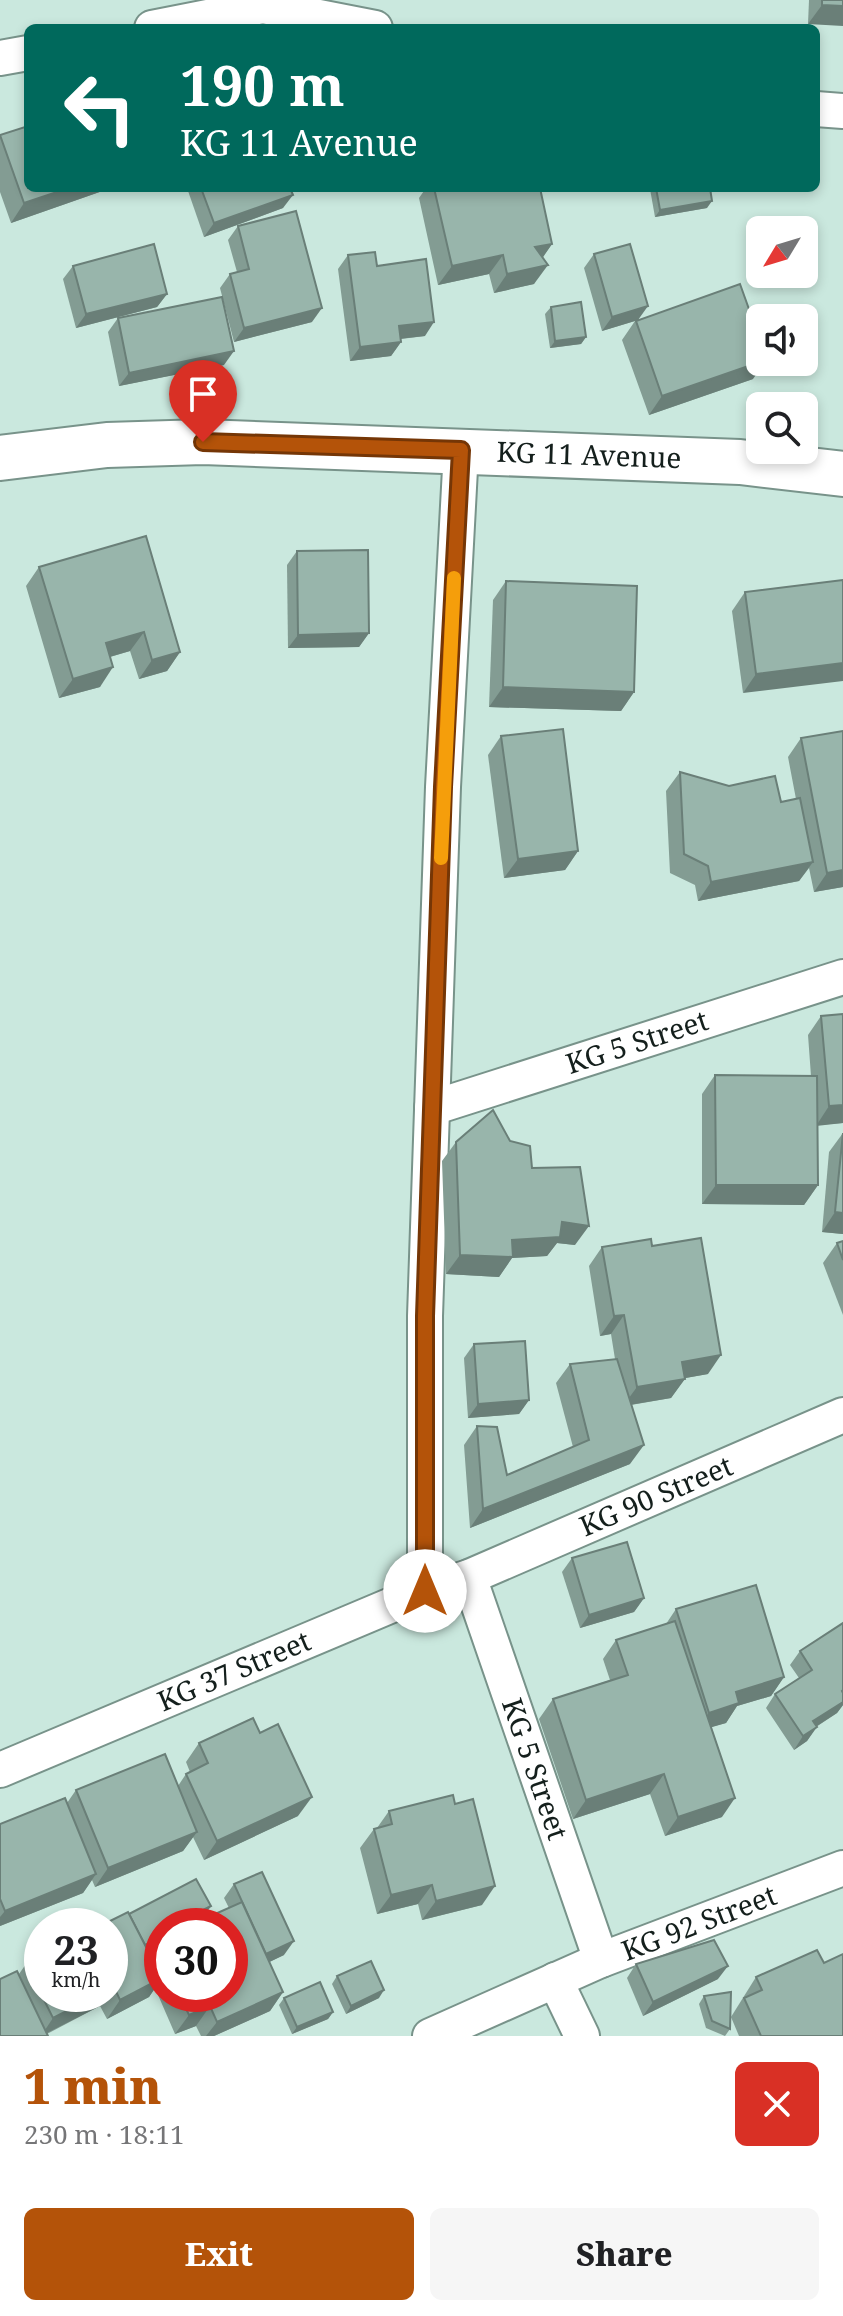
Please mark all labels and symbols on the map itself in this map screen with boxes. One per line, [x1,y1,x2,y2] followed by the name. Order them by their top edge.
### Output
[746,216,818,288] north arrow
[169,360,237,442] pin
[496,432,682,476] street label: KG 11 Avenue
[561,1000,713,1082] street label: KG 5 Street
[573,1446,738,1544] street label: KG 90 Street
[383,1549,467,1633] position arrow
[151,1621,316,1719] street label: KG 37 Street
[494,1693,578,1845] street label: KG 5 Street
[616,1875,782,1969] street label: KG 92 Street
[144,1908,248,2012] speed limit sign: 30

